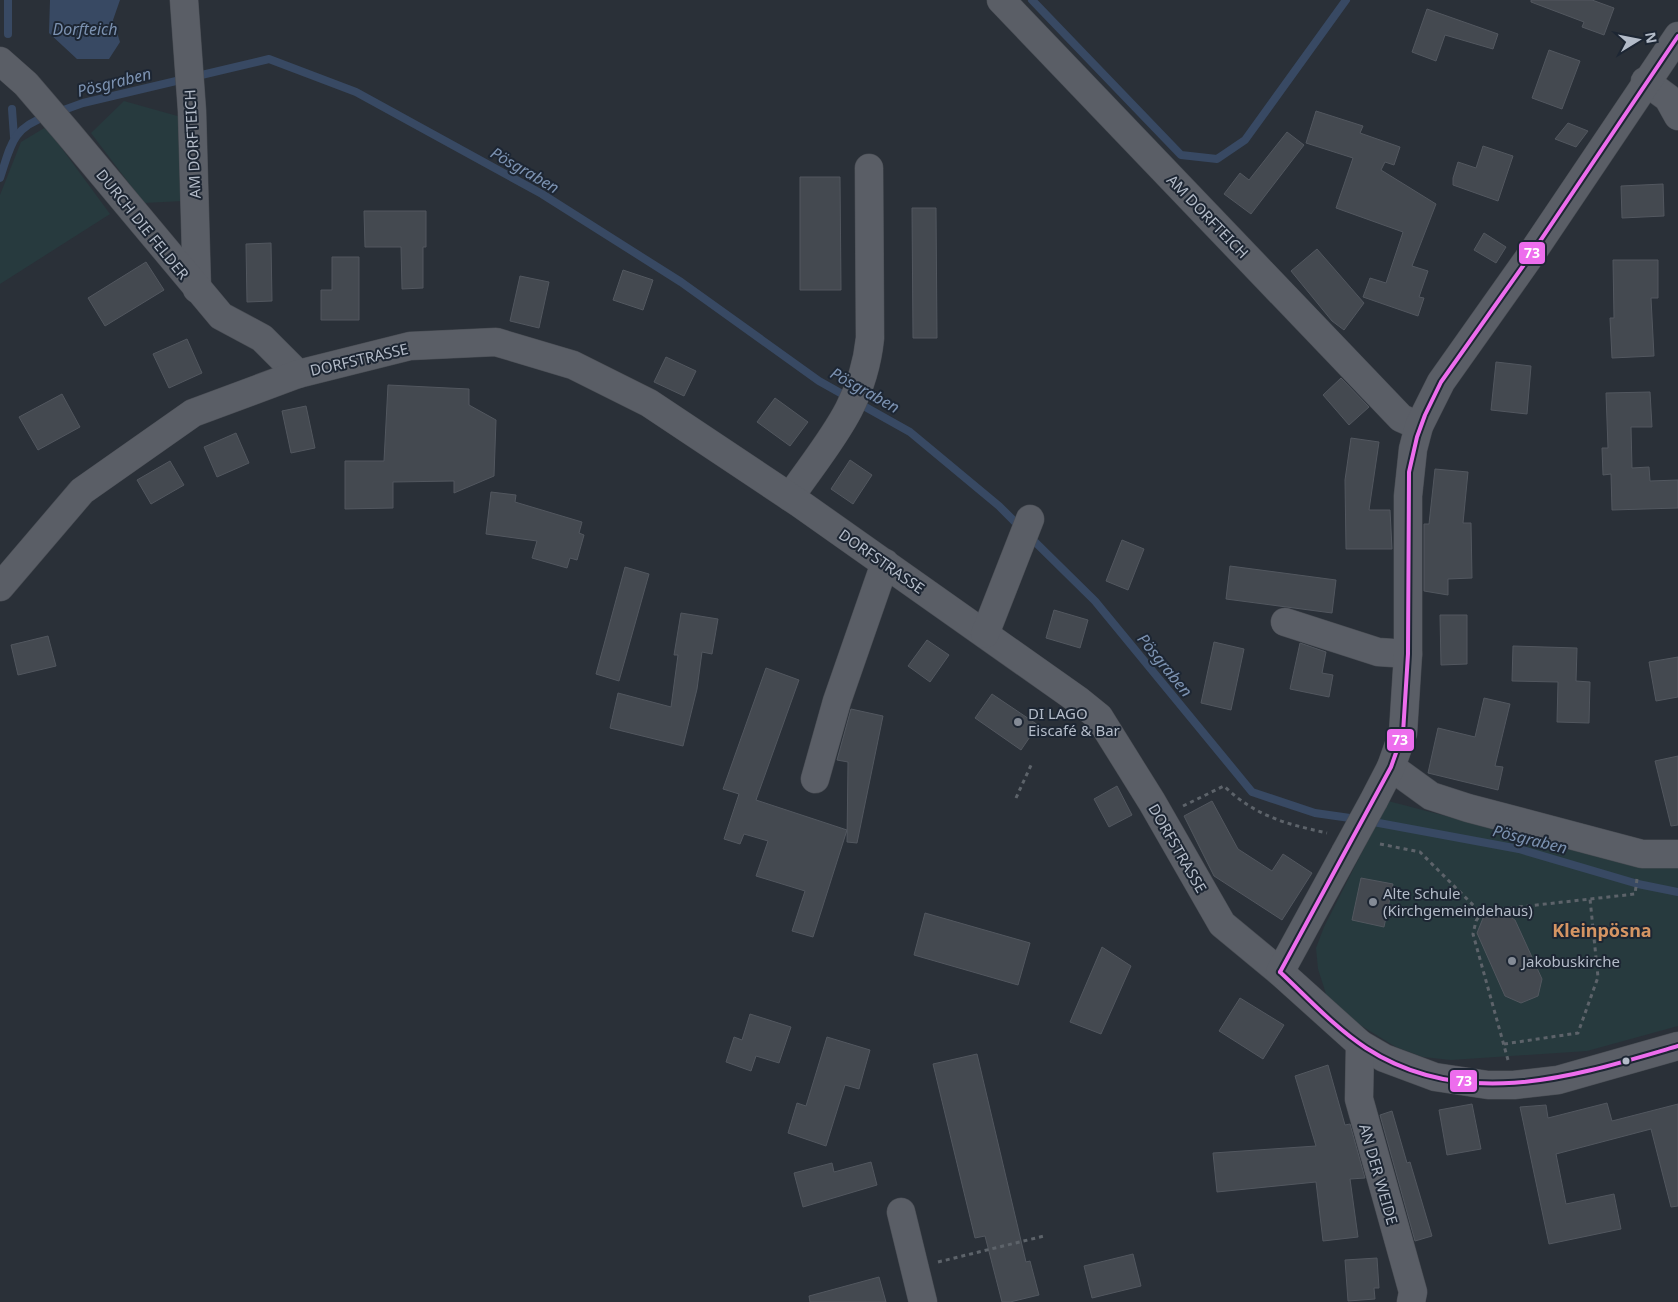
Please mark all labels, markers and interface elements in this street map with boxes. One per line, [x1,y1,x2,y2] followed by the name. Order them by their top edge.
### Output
[1613,15,1663,65] north arrow
[52,18,118,40] water label: Dorfteich
[1641,30,1662,45] text: N
[75,62,153,102] water label: Pösgraben
[179,89,205,199] street label: AM DORFTEICH
[487,141,563,199] water label: Pösgraben
[92,165,194,284] street label: DURCH DIE FELDER
[1163,170,1253,262] street label: AM DORFTEICH
[1518,241,1546,265] line badge: 73
[1524,243,1540,262] text: 73
[308,338,410,380] street label: DORFSTRASSE
[826,362,904,418] water label: Pösgraben
[835,524,929,598] street label: DORFSTRASSE
[1133,629,1197,701] water label: Pösgraben
[1028,703,1120,740] place label: DI LAGO Eiscafé & Bar
[1012,716,1024,728] marker: DI LAGO Eiscafé & Bar
[1386,728,1415,752] line badge: 73
[1392,730,1408,749] text: 73
[1144,800,1212,896] street label: DORFSTRASSE
[1491,819,1569,859] water label: Pösgraben
[1383,883,1533,920] place label: Alte Schule (Kirchgemeindehaus)
[1367,896,1379,908] marker: Alte Schule (Kirchgemeindehaus)
[1552,918,1652,942] district label: Kleinpösna
[1520,951,1620,971] place label: Jakobuskirche
[1506,955,1518,967] marker: Jakobuskirche
[1621,1056,1631,1066] unlabelled marker
[1449,1069,1478,1093] line badge: 73
[1456,1071,1472,1090] text: 73
[1355,1121,1403,1227] street label: AN DER WEIDE

